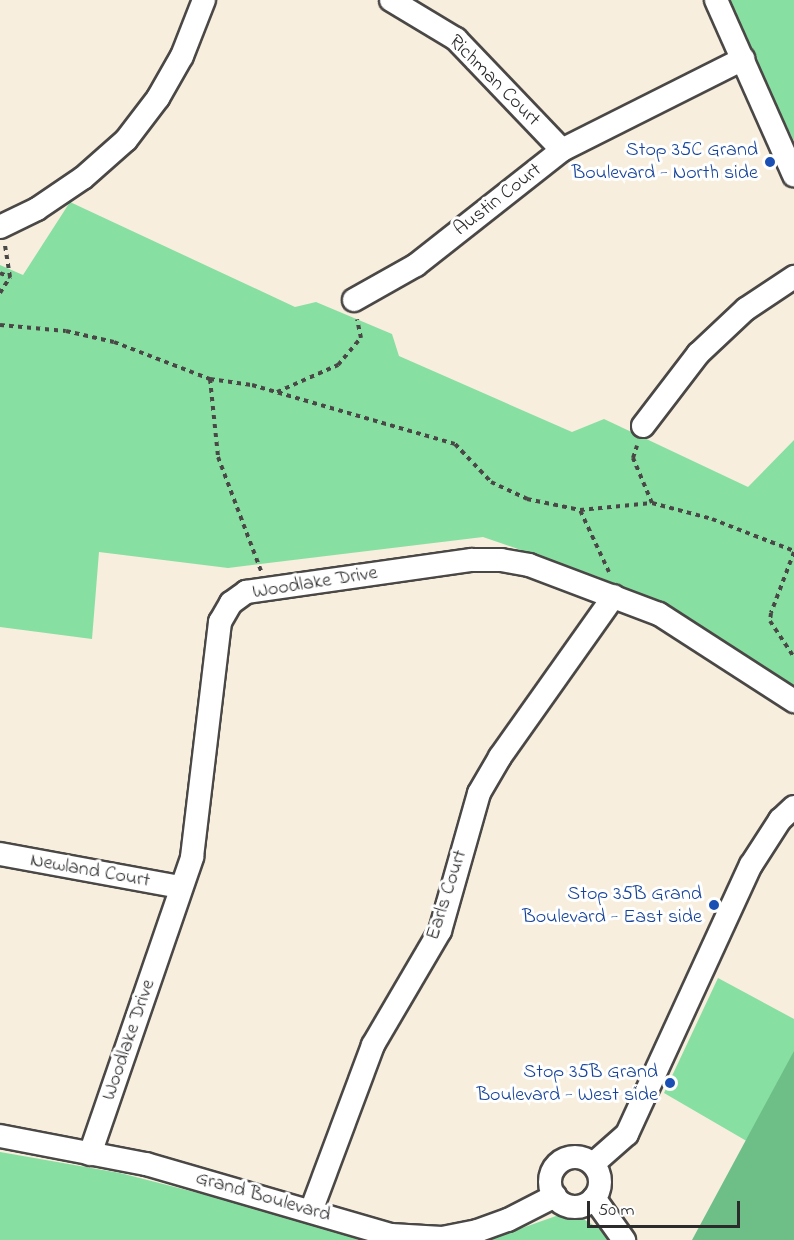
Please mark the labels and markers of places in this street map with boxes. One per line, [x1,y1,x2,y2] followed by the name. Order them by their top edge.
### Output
[572,138,758,185] place label: Stop 35C Grand Boulevard - North side
[763,155,777,169] marker: Stop 35C Grand Boulevard - North side
[522,882,702,929] place label: Stop 35B Grand Boulevard - East side
[707,898,721,912] marker: Stop 35B Grand Boulevard - East side
[477,1060,658,1107] place label: Stop 35B Grand Boulevard - West side
[663,1076,677,1090] marker: Stop 35B Grand Boulevard - West side

